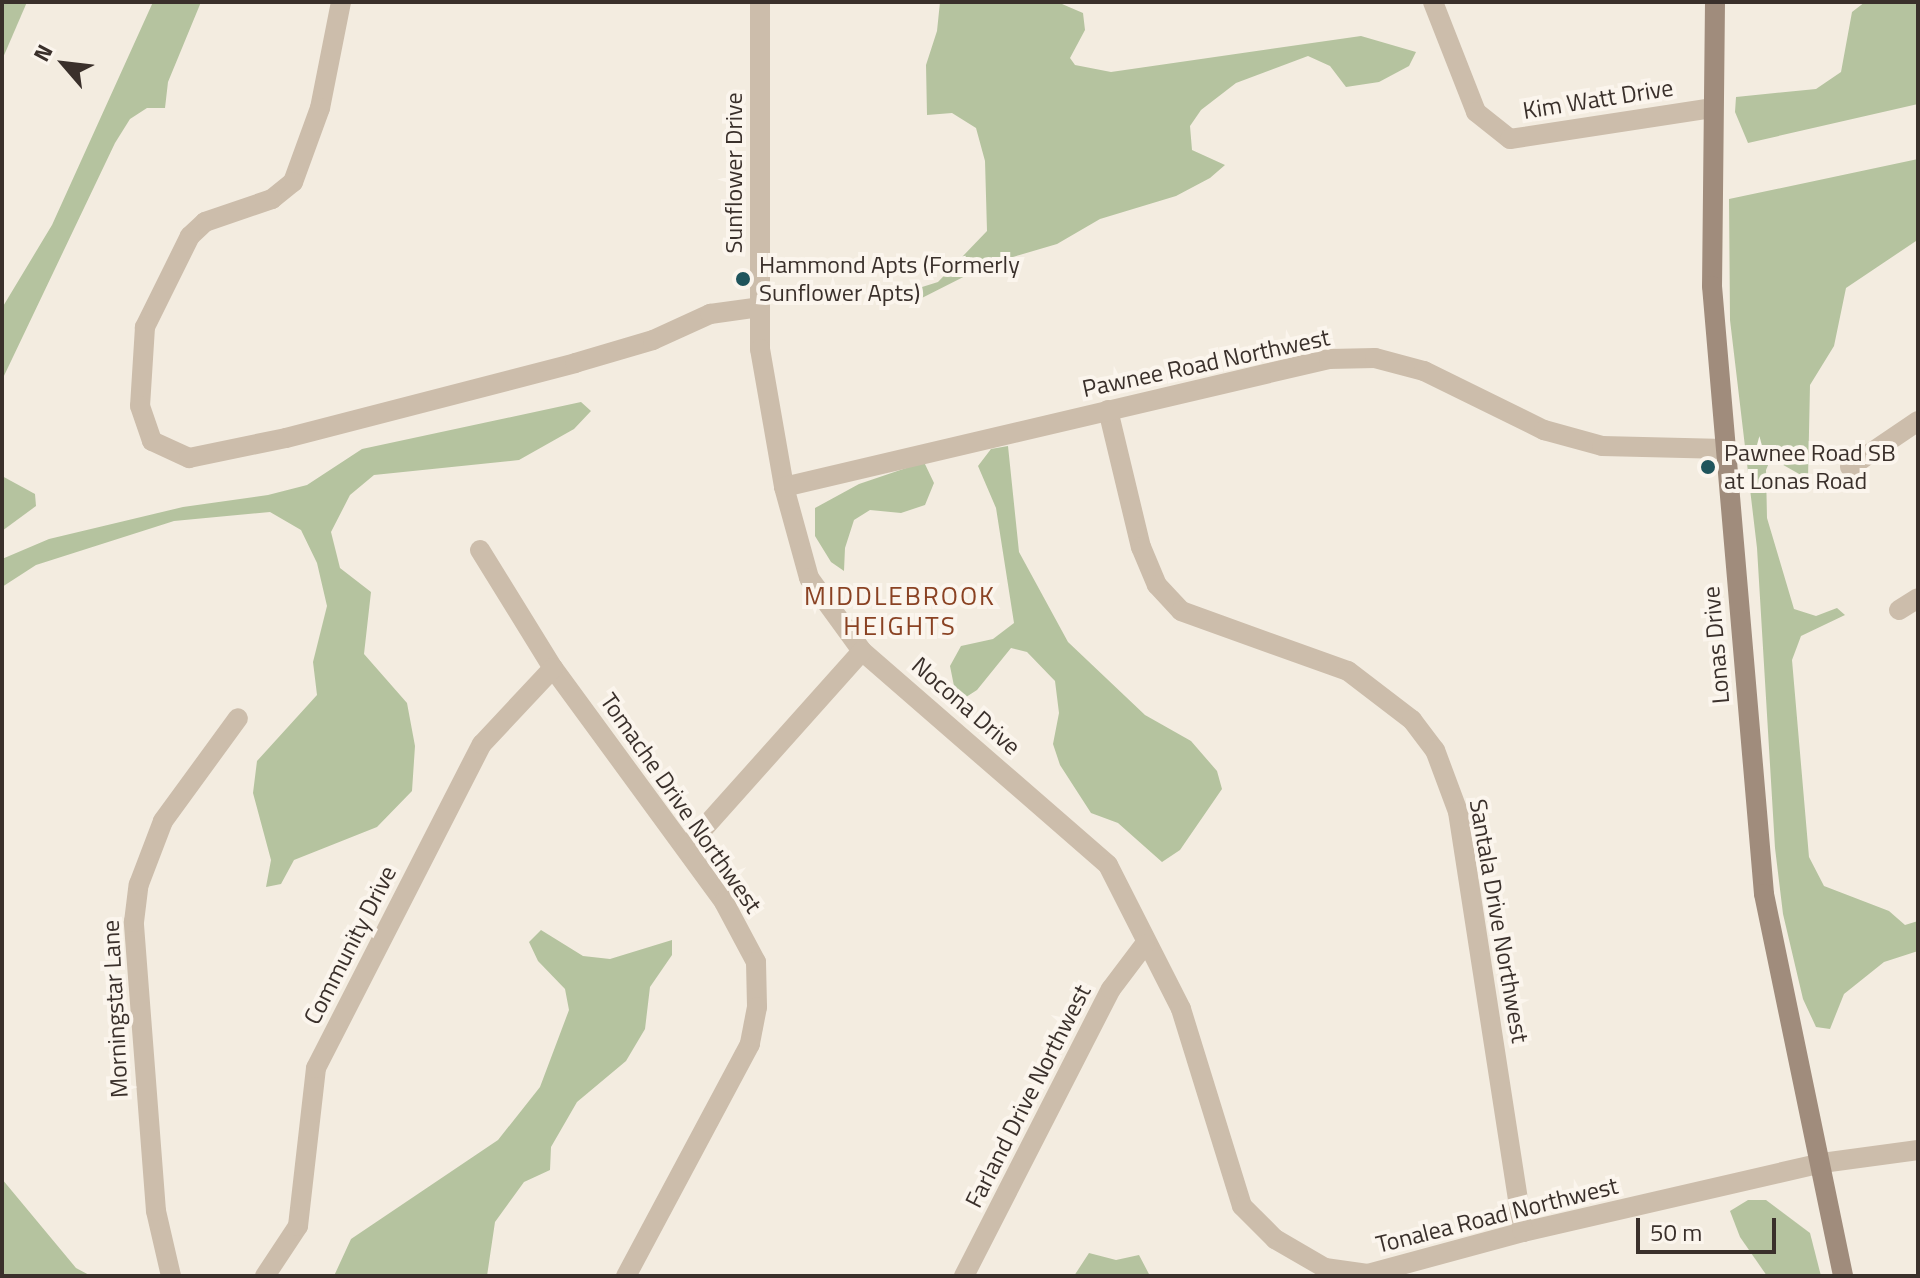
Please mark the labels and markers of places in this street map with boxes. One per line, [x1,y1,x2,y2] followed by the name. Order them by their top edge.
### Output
[759,251,1020,307] place label: Hammond Apts (Formerly Sunflower Apts)
[734,270,752,288] marker: Hammond Apts (Formerly Sunflower Apts)
[1724,439,1896,495] place label: Pawnee Road SB at Lonas Road
[1699,458,1717,476] marker: Pawnee Road SB at Lonas Road

